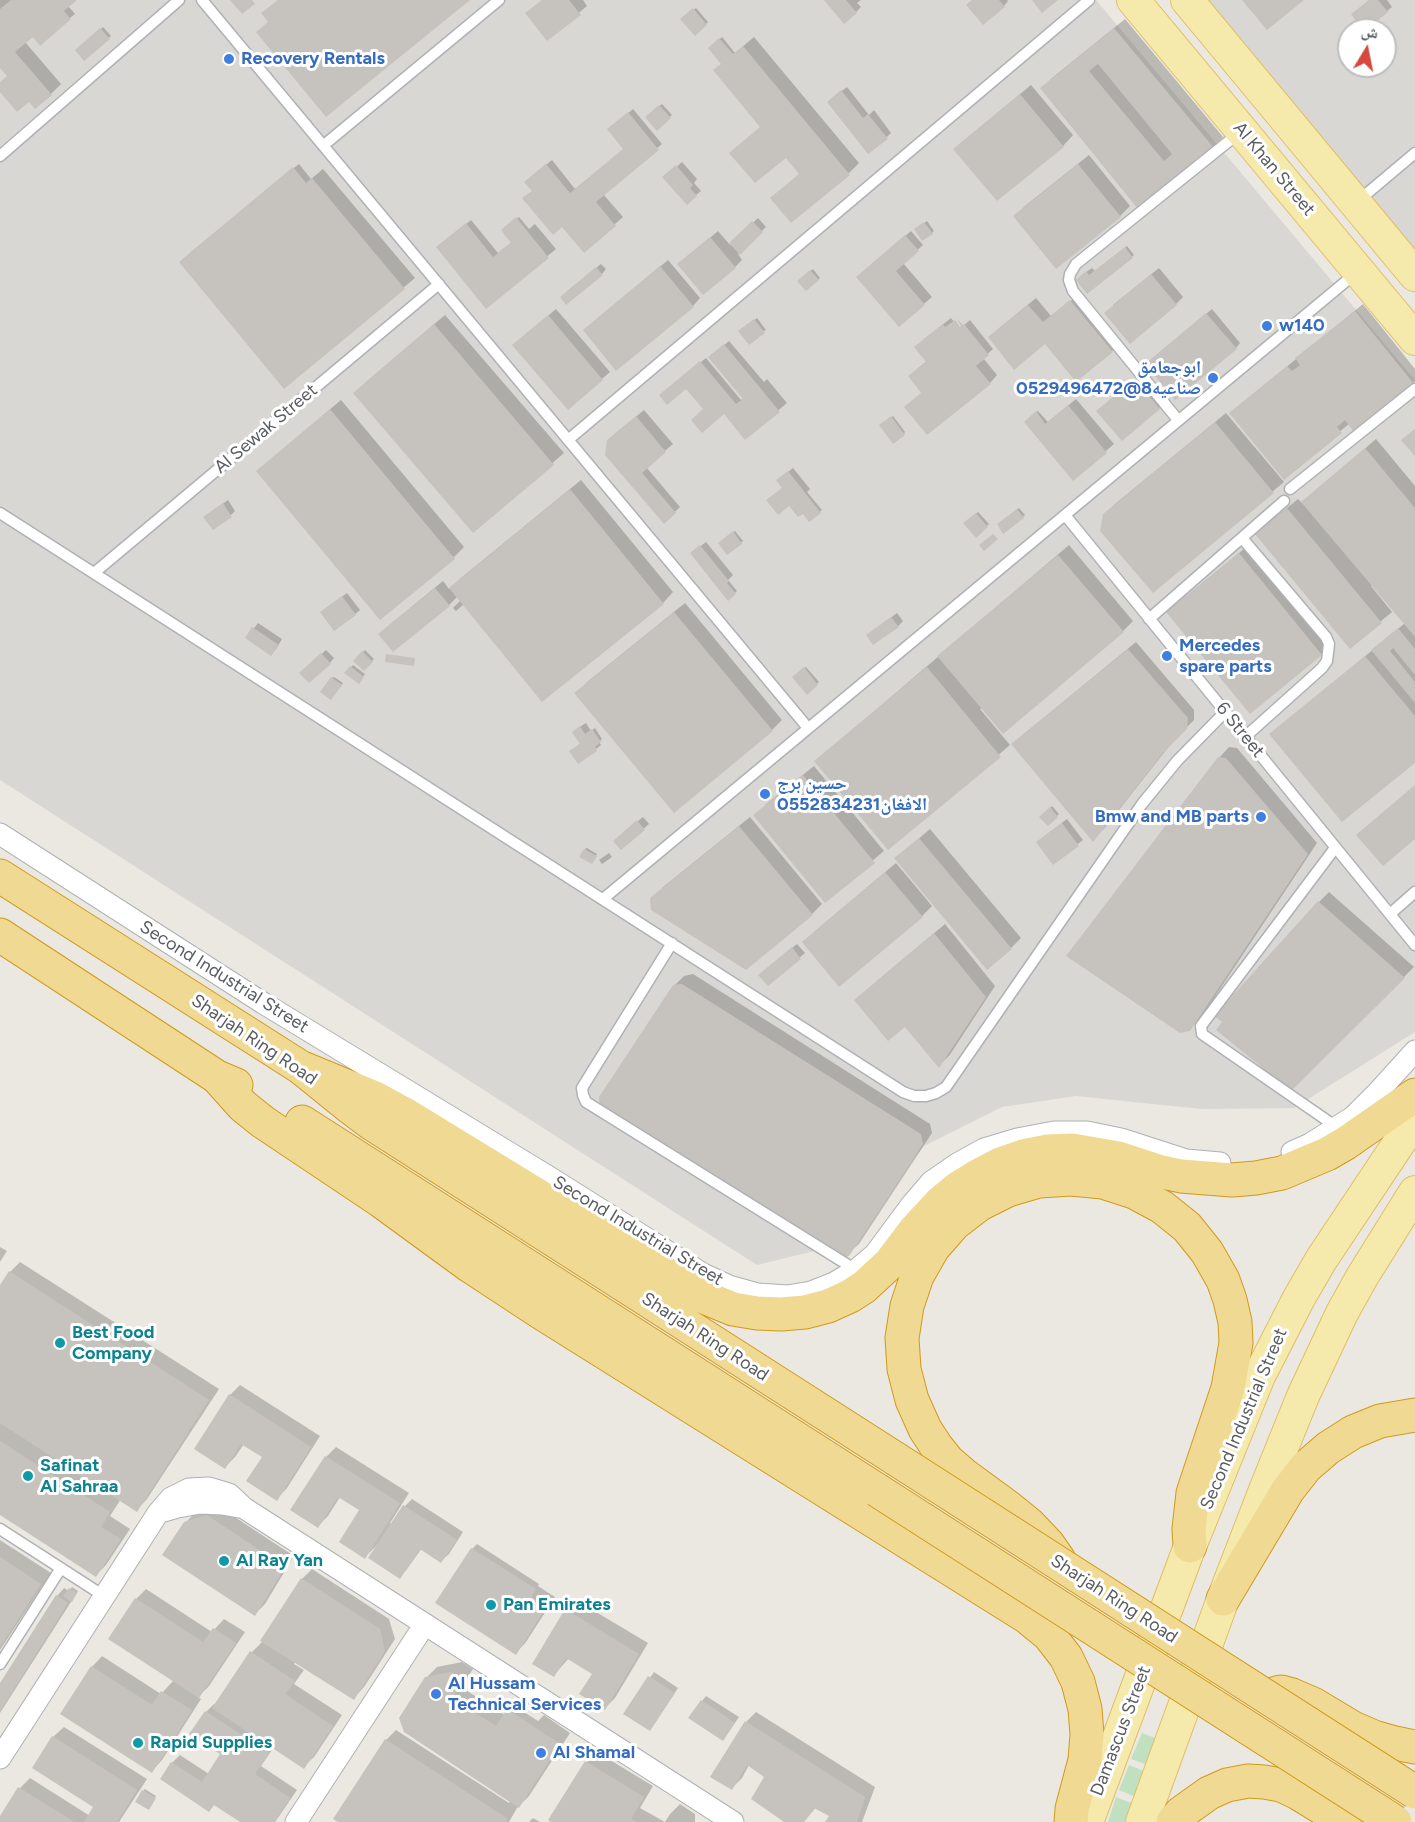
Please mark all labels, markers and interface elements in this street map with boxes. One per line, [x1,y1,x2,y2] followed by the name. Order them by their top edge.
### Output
[1337,18,1397,78] north arrow
[1360,21,1380,43] text: ش
[241,48,385,70] place label: Recovery Rentals
[222,52,236,66] marker: Recovery Rentals
[1229,118,1319,220] street label: Al Khan Street
[1279,315,1325,337] place label: w140
[1260,319,1274,333] marker: w140
[1016,357,1201,400] place label: ابوجعامق صناعيه8@0529496472
[1206,371,1220,385] marker: ابوجعامق صناعيه8@0529496472
[210,380,322,478] street label: Al Sewak Street
[1179,635,1272,678] place label: Mercedes spare parts
[1160,649,1174,663] marker: Mercedes spare parts
[1211,698,1269,762] street label: 6 Street
[777,773,927,816] place label: حسين برج الافغان0552834231
[758,787,772,801] marker: حسين برج الافغان0552834231
[1095,806,1249,828] place label: Bmw and MB parts
[1254,810,1268,824] marker: Bmw and MB parts
[136,916,312,1038] street label: Second Industrial Street
[187,990,321,1090] street label: Sharjah Ring Road
[549,1172,727,1290] street label: Second Industrial Street
[638,1288,772,1386] street label: Sharjah Ring Road
[72,1322,154,1364] place label: Best Food Company
[1196,1325,1292,1513] street label: Second Industrial Street
[53,1336,67,1350] marker: Best Food Company
[40,1455,118,1498] place label: Safinat Al Sahraa
[21,1469,35,1483] marker: Safinat Al Sahraa
[236,1550,323,1572] place label: Al Ray Yan
[1047,1550,1181,1648] street label: Sharjah Ring Road
[217,1554,231,1568] marker: Al Ray Yan
[503,1594,611,1616] place label: Pan Emirates
[484,1598,498,1612] marker: Pan Emirates
[1086,1663,1156,1799] street label: Damascus Street
[448,1673,601,1716] place label: Al Hussam Technical Services
[429,1687,443,1701] marker: Al Hussam Technical Services
[150,1732,272,1754] place label: Rapid Supplies
[131,1736,145,1750] marker: Rapid Supplies
[553,1742,635,1764] place label: Al Shamal
[534,1746,548,1760] marker: Al Shamal

